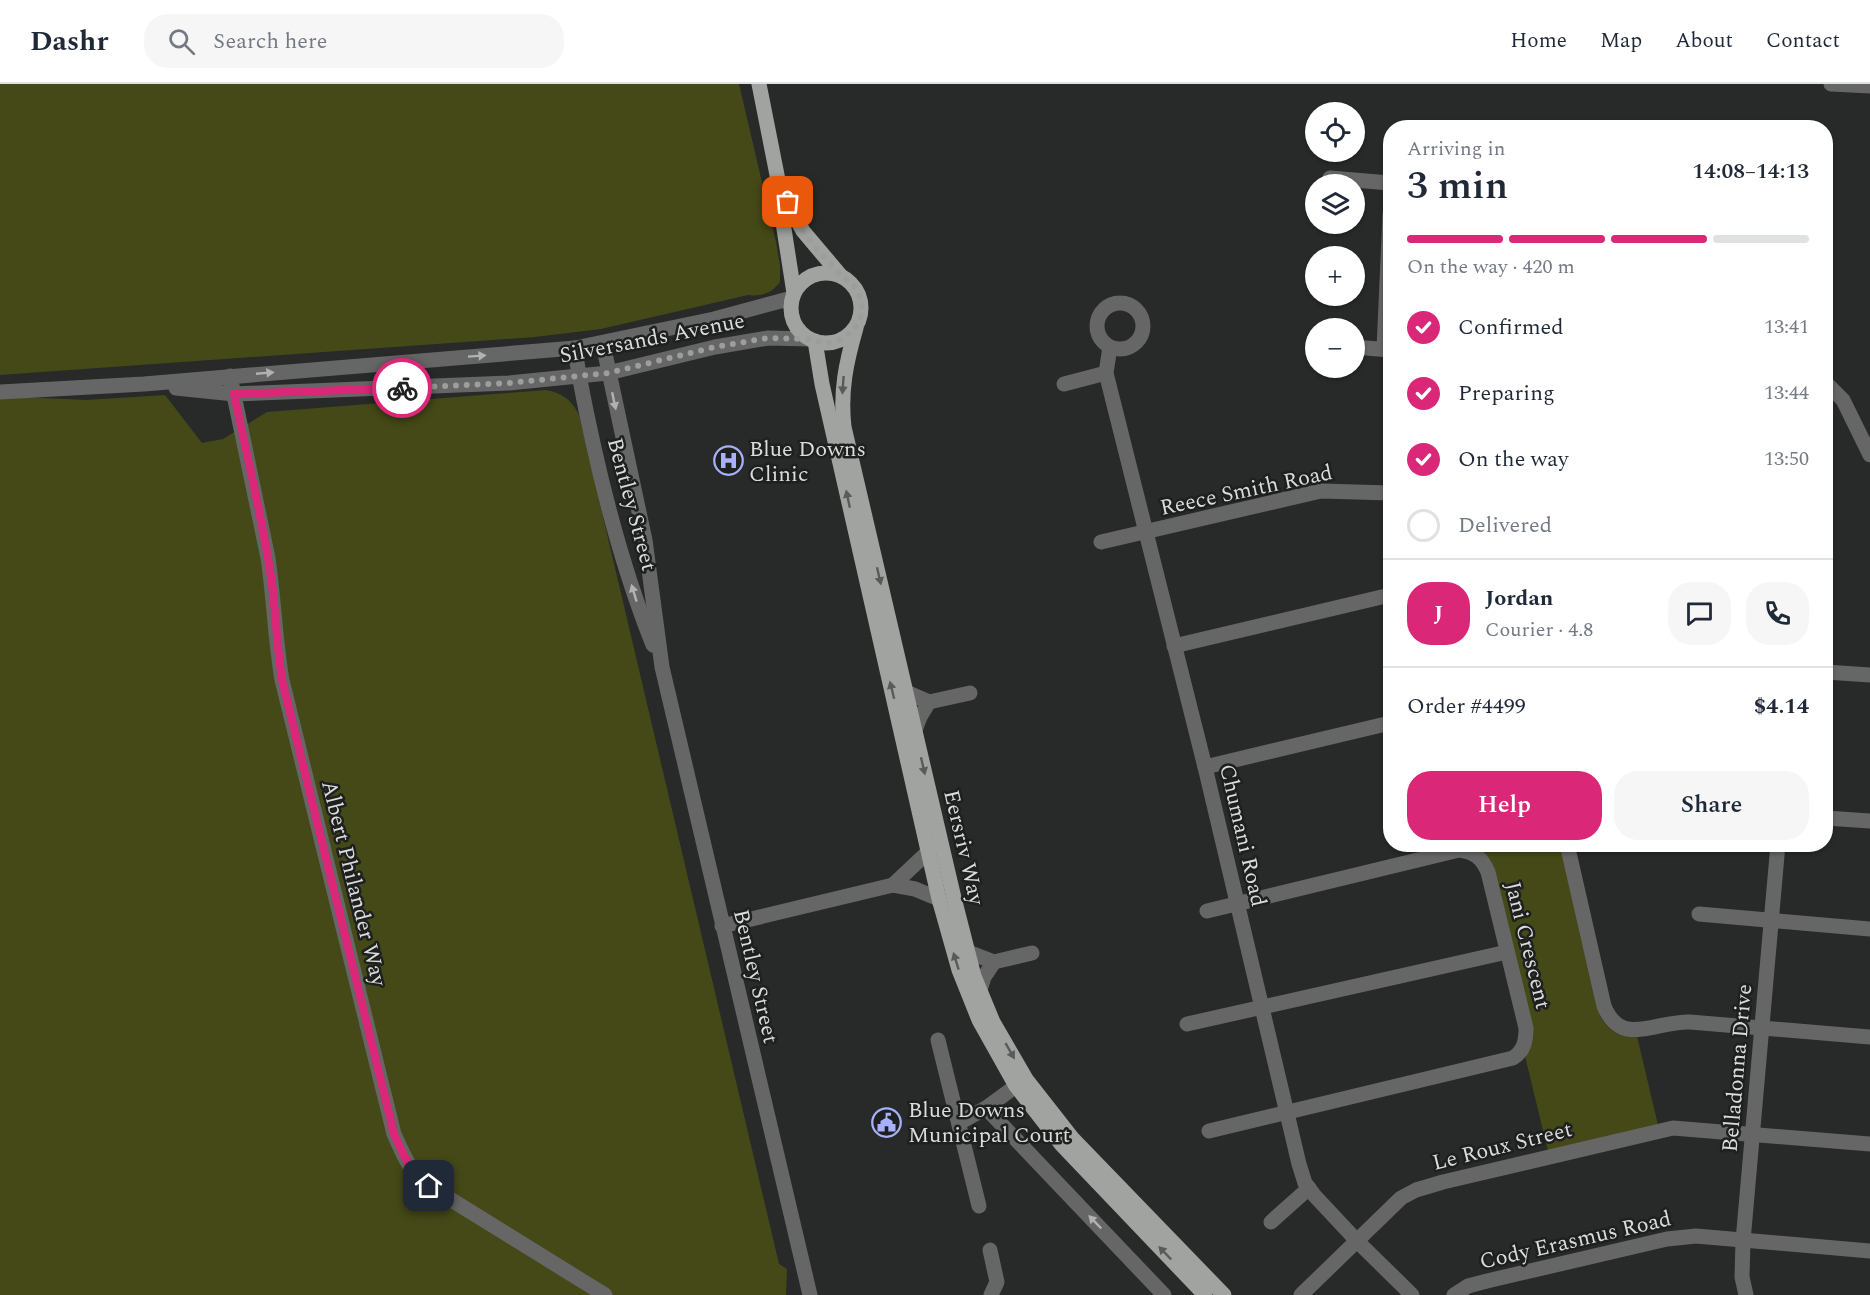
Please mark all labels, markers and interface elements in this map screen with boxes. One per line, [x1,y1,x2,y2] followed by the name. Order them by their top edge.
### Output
[144,14,564,68] search box
[30,20,108,63] text: Dashr
[165,25,198,58] icon: search
[213,25,327,58] text: Search here
[1510,25,1567,57] text: Home
[1600,25,1642,57] text: Map
[1675,25,1733,57] text: About
[1766,25,1840,57] text: Contact
[1305,102,1365,378] map controls
[1305,102,1365,162] button: locate
[1407,134,1505,164] text: Arriving in
[1692,155,1809,188] text: 14:08–14:13
[1407,157,1508,216] text: 3 min
[1305,174,1365,234] button: layers
[762,176,813,227] pin
[771,185,804,218] icon: bag
[1305,246,1365,306] button: +
[1407,252,1575,282] text: On the way · 420 m
[557,304,748,373] street label: Silversands Avenue
[1407,311,1440,344] icon: check
[1458,311,1564,344] text: Confirmed
[1764,312,1809,342] text: 13:41
[1305,318,1365,378] button: −
[468,351,487,361] one-way arrow
[372,358,432,418] courier
[255,368,274,378] one-way arrow
[386,372,419,405] icon: bike
[838,375,848,394] one-way arrow
[1407,377,1440,410] icon: check
[1458,377,1555,410] text: Preparing
[1764,378,1809,408] text: 13:44
[610,392,619,411] one-way arrow
[749,433,866,491] place label: Blue Downs Clinic
[598,434,665,575] street label: Bentley Street
[1407,443,1440,476] icon: check
[1458,443,1569,476] text: On the way
[1764,444,1809,474] text: 13:50
[712,445,744,477] hospital icon: Blue Downs Clinic
[1157,456,1336,525] street label: Reece Smith Road
[843,490,853,509] one-way arrow
[1458,509,1552,542] text: Delivered
[874,566,884,585] one-way arrow
[1485,582,1553,615] text: Jordan
[1668,582,1731,645] button: chat
[1746,582,1809,645] button: phone
[629,584,638,602] one-way arrow
[1434,597,1443,630] text: J
[1485,615,1593,645] text: Courier · 4.8
[886,680,896,699] one-way arrow
[1407,690,1526,723] text: Order #4499
[1754,690,1809,723] text: $4.14
[919,756,928,775] one-way arrow
[1210,761,1275,910] street label: Chumani Road
[1407,771,1602,840] button: Help
[1614,771,1809,840] button: Share
[312,777,395,991] street label: Albert Philander Way
[934,786,993,910] street label: Eersriv Way
[1496,878,1559,1013] street label: Jani Crescent
[724,906,787,1047] street label: Bentley Street
[951,952,961,970] one-way arrow
[1714,983,1761,1154] street label: Belladonna Drive
[1004,1043,1014,1060] one-way arrow
[908,1094,1071,1152] place label: Blue Downs Municipal Court
[871,1106,903,1138] public building icon: Blue Downs Municipal Court
[1429,1113,1576,1180] street label: Le Roux Street
[403,1160,454,1211] pin
[412,1169,445,1202] icon: home
[1476,1202,1674,1279] street label: Cody Erasmus Road
[1088,1216,1102,1230] one-way arrow
[1158,1245,1172,1260] one-way arrow

